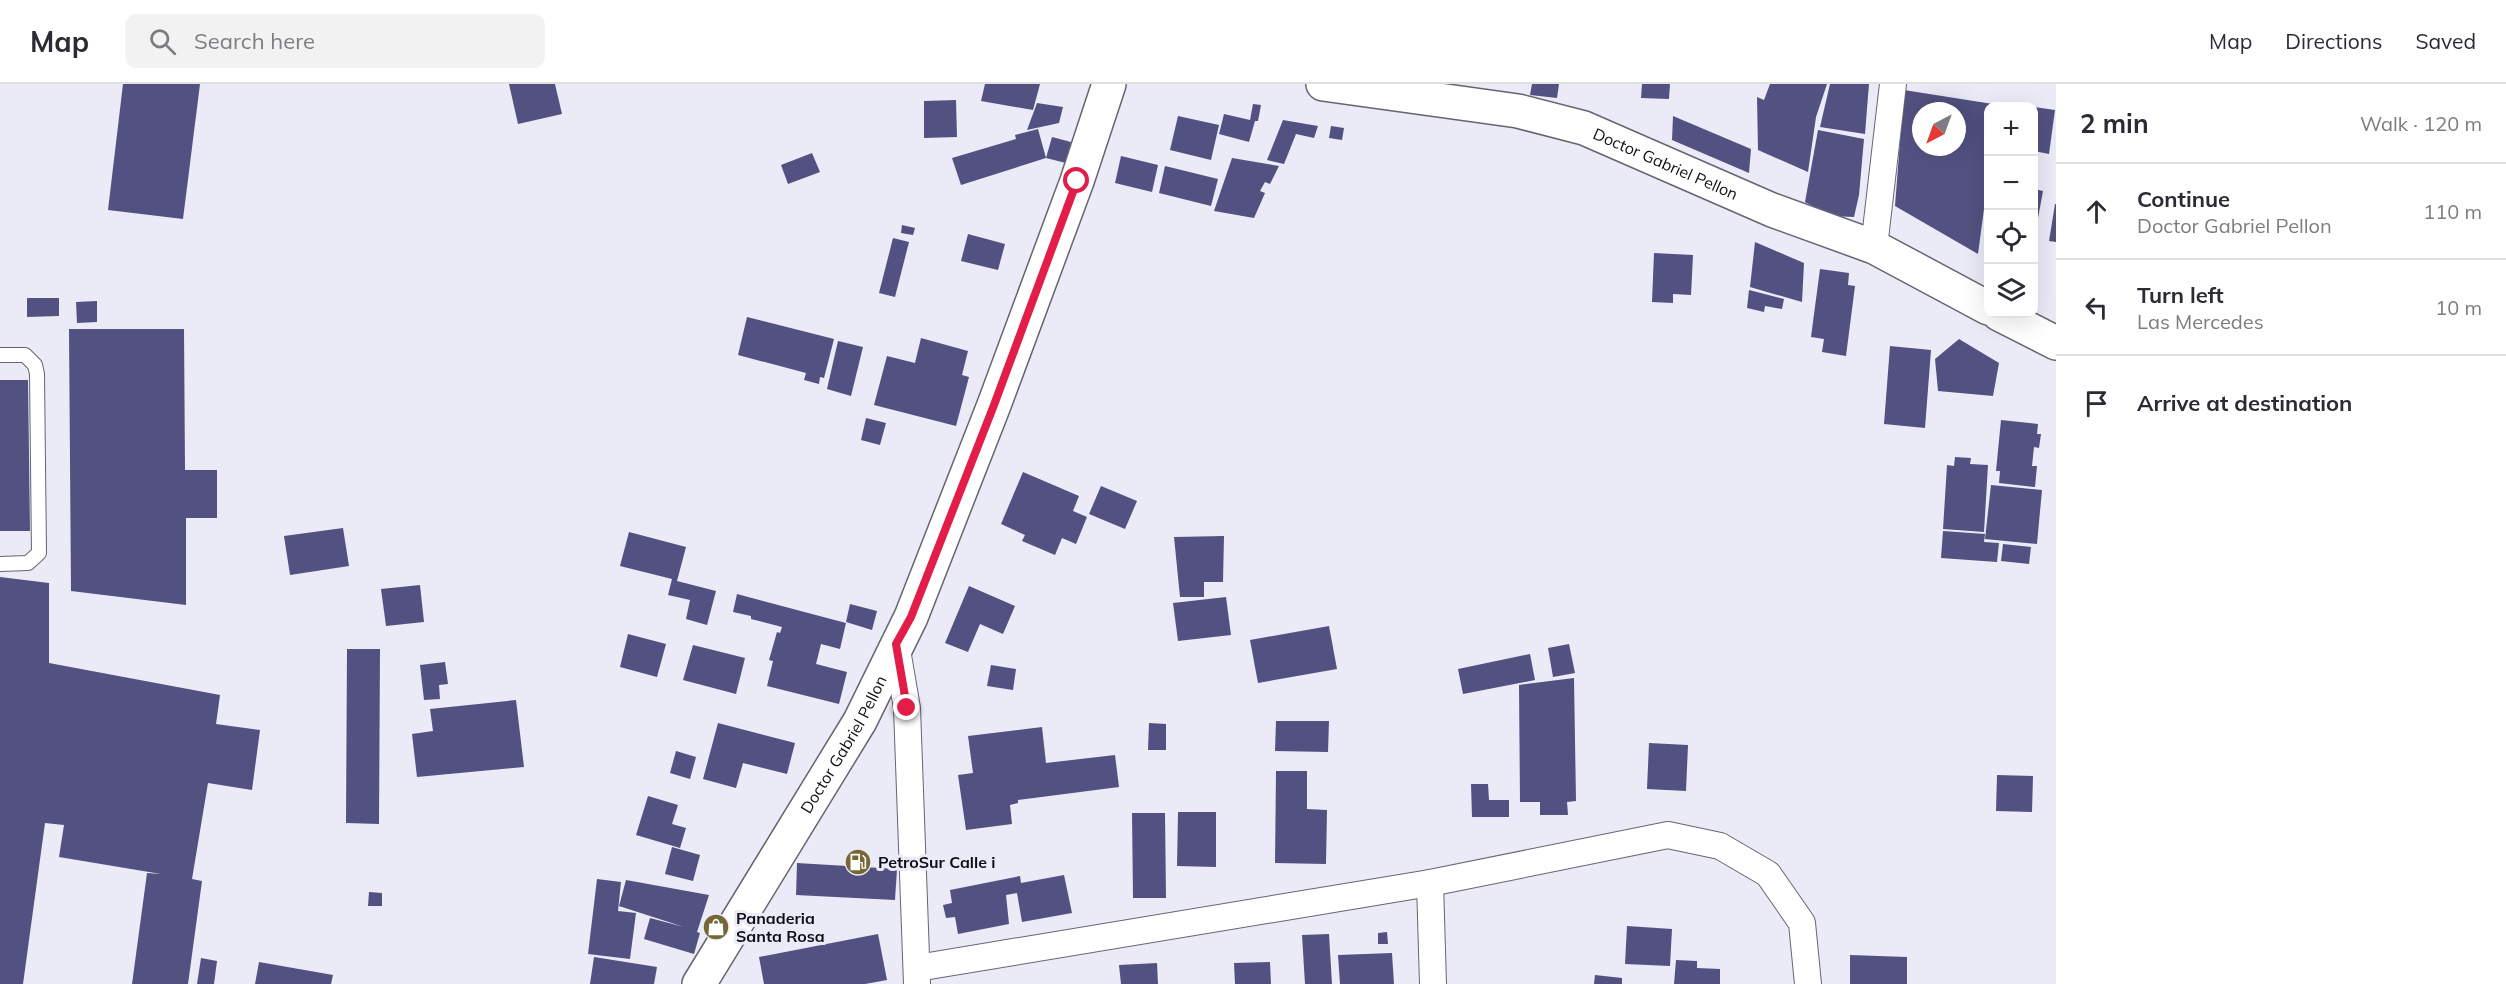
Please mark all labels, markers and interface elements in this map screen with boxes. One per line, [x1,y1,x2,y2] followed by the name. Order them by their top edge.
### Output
[125,14,545,68] search box
[30,24,89,59] text: Map
[146,25,179,58] icon: search
[194,27,315,55] text: Search here
[2209,28,2252,54] text: Map
[2285,28,2382,54] text: Directions
[2415,28,2476,54] text: Saved
[1912,102,1966,156] north arrow
[1984,102,2038,318] map controls
[1984,102,2038,156] button: +
[2080,107,2149,140] text: 2 min
[2360,111,2482,136] text: Walk · 120 m
[1590,123,1741,204] street label: Doctor Gabriel Pellon
[1984,156,2038,210] button: −
[1063,167,1089,193] route start
[2137,185,2230,213] text: Continue
[2080,195,2113,228] icon: ahead
[2423,199,2482,224] text: 110 m
[1984,210,2038,264] button: locate
[2137,213,2332,238] text: Doctor Gabriel Pellon
[1984,264,2038,318] button: layers
[2137,281,2224,309] text: Turn left
[2080,291,2113,324] icon: left
[2435,295,2482,320] text: 10 m
[2137,309,2264,334] text: Las Mercedes
[2080,387,2113,420] icon: arrive
[2137,389,2352,417] text: Arrive at destination
[796,672,891,817] street label: Doctor Gabriel Pellon
[893,694,919,720] route end
[843,847,873,877] fuel station icon: PetroSur Calle i
[878,852,996,872] place label: PetroSur Calle i
[736,908,825,946] place label: Panaderia Santa Rosa
[701,912,731,942] shop icon: Panaderia Santa Rosa

